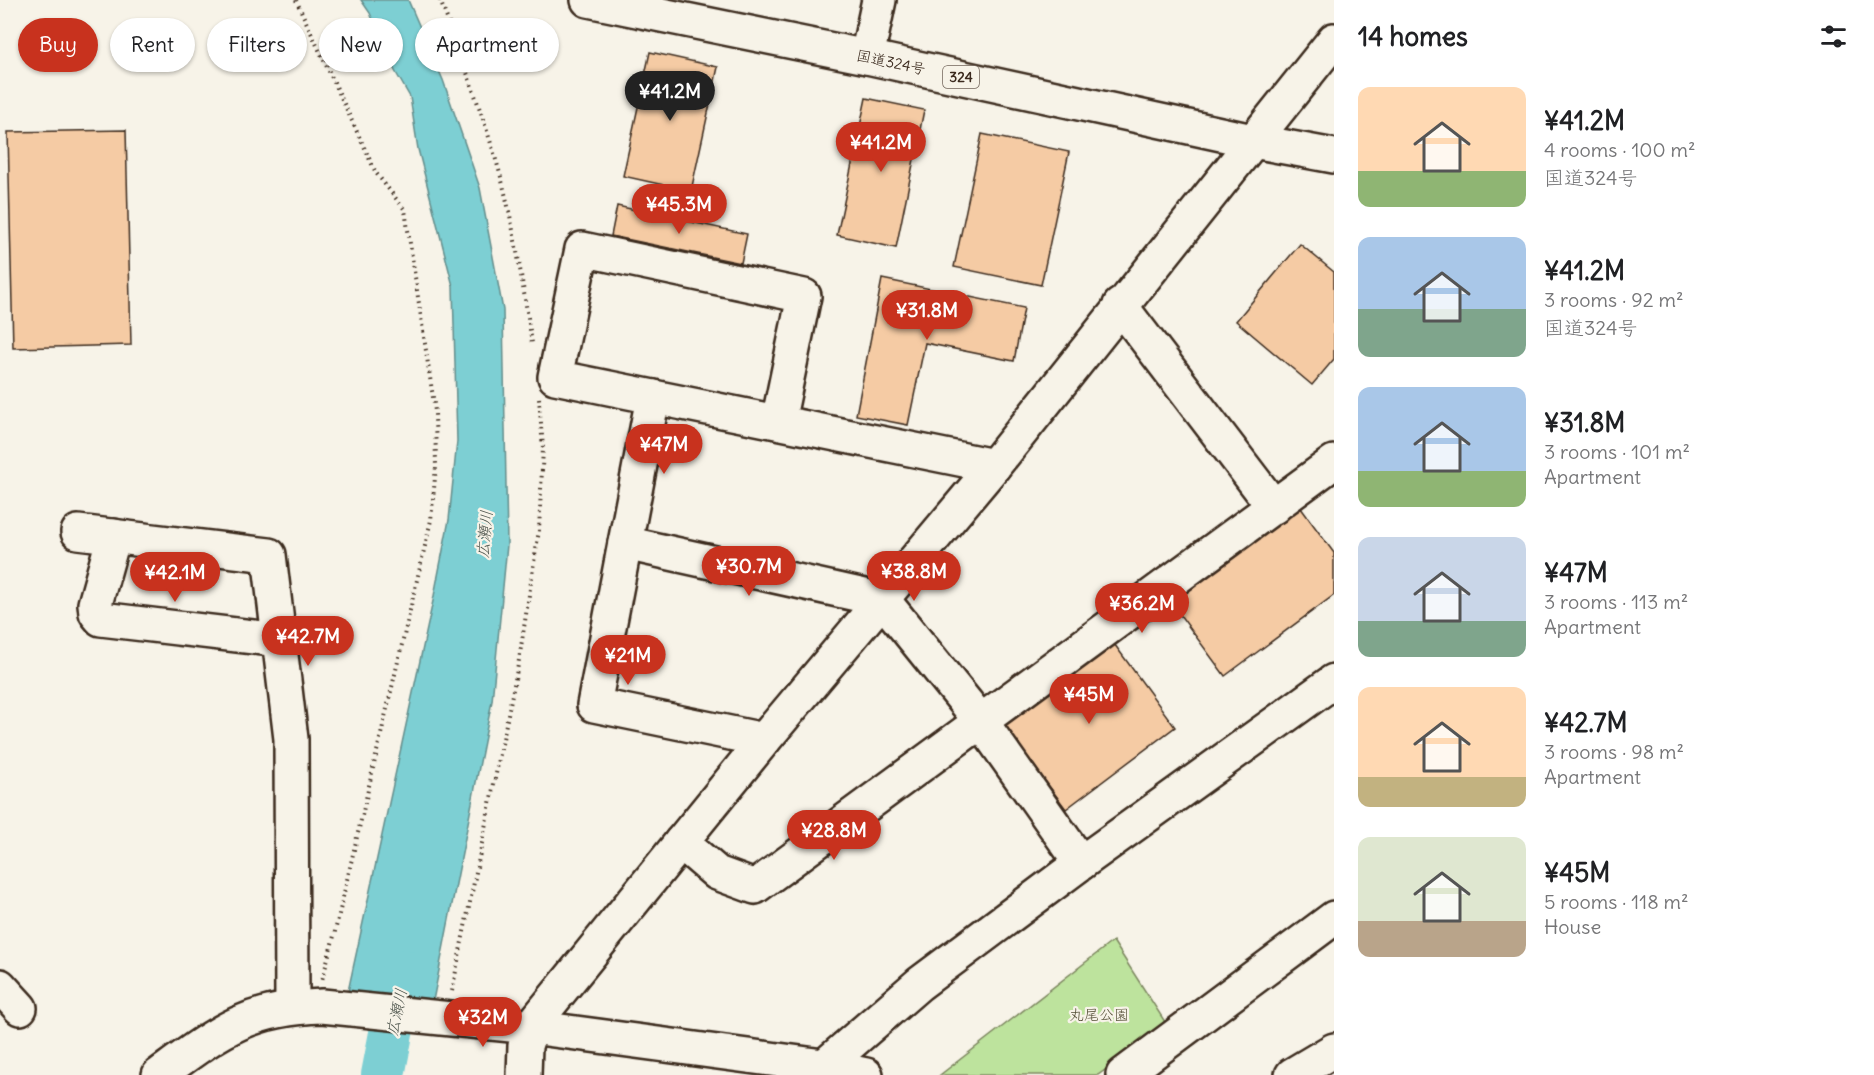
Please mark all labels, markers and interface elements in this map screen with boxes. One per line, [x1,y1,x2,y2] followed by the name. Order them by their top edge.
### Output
[18,18,98,72] chip: Buy
[110,18,195,72] chip: Rent
[207,18,307,72] chip: Filters
[319,18,403,72] chip: New
[415,18,559,72] chip: Apartment
[1358,20,1468,53] text: 14 homes
[1817,20,1850,53] icon: filters
[855,45,927,79] street label: 国道324号
[943,66,979,88] road number: 324
[621,71,719,122] pin: ¥41.2M
[639,78,701,103] text: ¥41.2M
[1544,104,1625,137] text: ¥41.2M
[1406,111,1478,183] icon: home
[832,122,930,173] pin: ¥41.2M
[850,129,912,154] text: ¥41.2M
[1544,137,1695,162] text: 4 rooms · 100 m²
[1544,165,1638,190] text: 国道324号
[630,184,728,235] pin: ¥45.3M
[646,191,712,216] text: ¥45.3M
[1544,254,1625,287] text: ¥41.2M
[1406,261,1478,333] icon: home
[1544,287,1683,312] text: 3 rooms · 92 m²
[878,290,976,341] pin: ¥31.8M
[896,297,958,322] text: ¥31.8M
[1544,315,1638,340] text: 国道324号
[1544,406,1625,439] text: ¥31.8M
[1406,411,1478,483] icon: home
[628,424,700,475] pin: ¥47M
[639,431,689,456] text: ¥47M
[1544,439,1690,464] text: 3 rooms · 101 m²
[1544,464,1641,489] text: Apartment
[472,509,496,559] water label: 広瀬川
[700,546,798,597] pin: ¥30.7M
[865,551,963,602] pin: ¥38.8M
[126,552,224,603] pin: ¥42.1M
[716,553,782,578] text: ¥30.7M
[1544,556,1608,589] text: ¥47M
[881,558,947,583] text: ¥38.8M
[144,559,206,584] text: ¥42.1M
[1406,561,1478,633] icon: home
[1093,583,1191,634] pin: ¥36.2M
[1544,589,1688,614] text: 3 rooms · 113 m²
[1109,590,1175,615] text: ¥36.2M
[1544,614,1641,639] text: Apartment
[259,616,357,667] pin: ¥42.7M
[276,623,340,648] text: ¥42.7M
[592,635,664,686] pin: ¥21M
[605,642,651,667] text: ¥21M
[1053,674,1125,725] pin: ¥45M
[1064,681,1115,706] text: ¥45M
[1544,706,1628,739] text: ¥42.7M
[1406,711,1478,783] icon: home
[1544,739,1684,764] text: 3 rooms · 98 m²
[1544,764,1641,789] text: Apartment
[785,810,883,861] pin: ¥28.8M
[801,817,867,842] text: ¥28.8M
[1544,856,1610,889] text: ¥45M
[1406,861,1478,933] icon: home
[1544,889,1689,914] text: 5 rooms · 118 m²
[1544,914,1601,939] text: House
[381,986,411,1038] water label: 広瀬川
[447,997,519,1048] pin: ¥32M
[458,1004,508,1029] text: ¥32M
[1069,1005,1129,1024] park label: 丸尾公園

